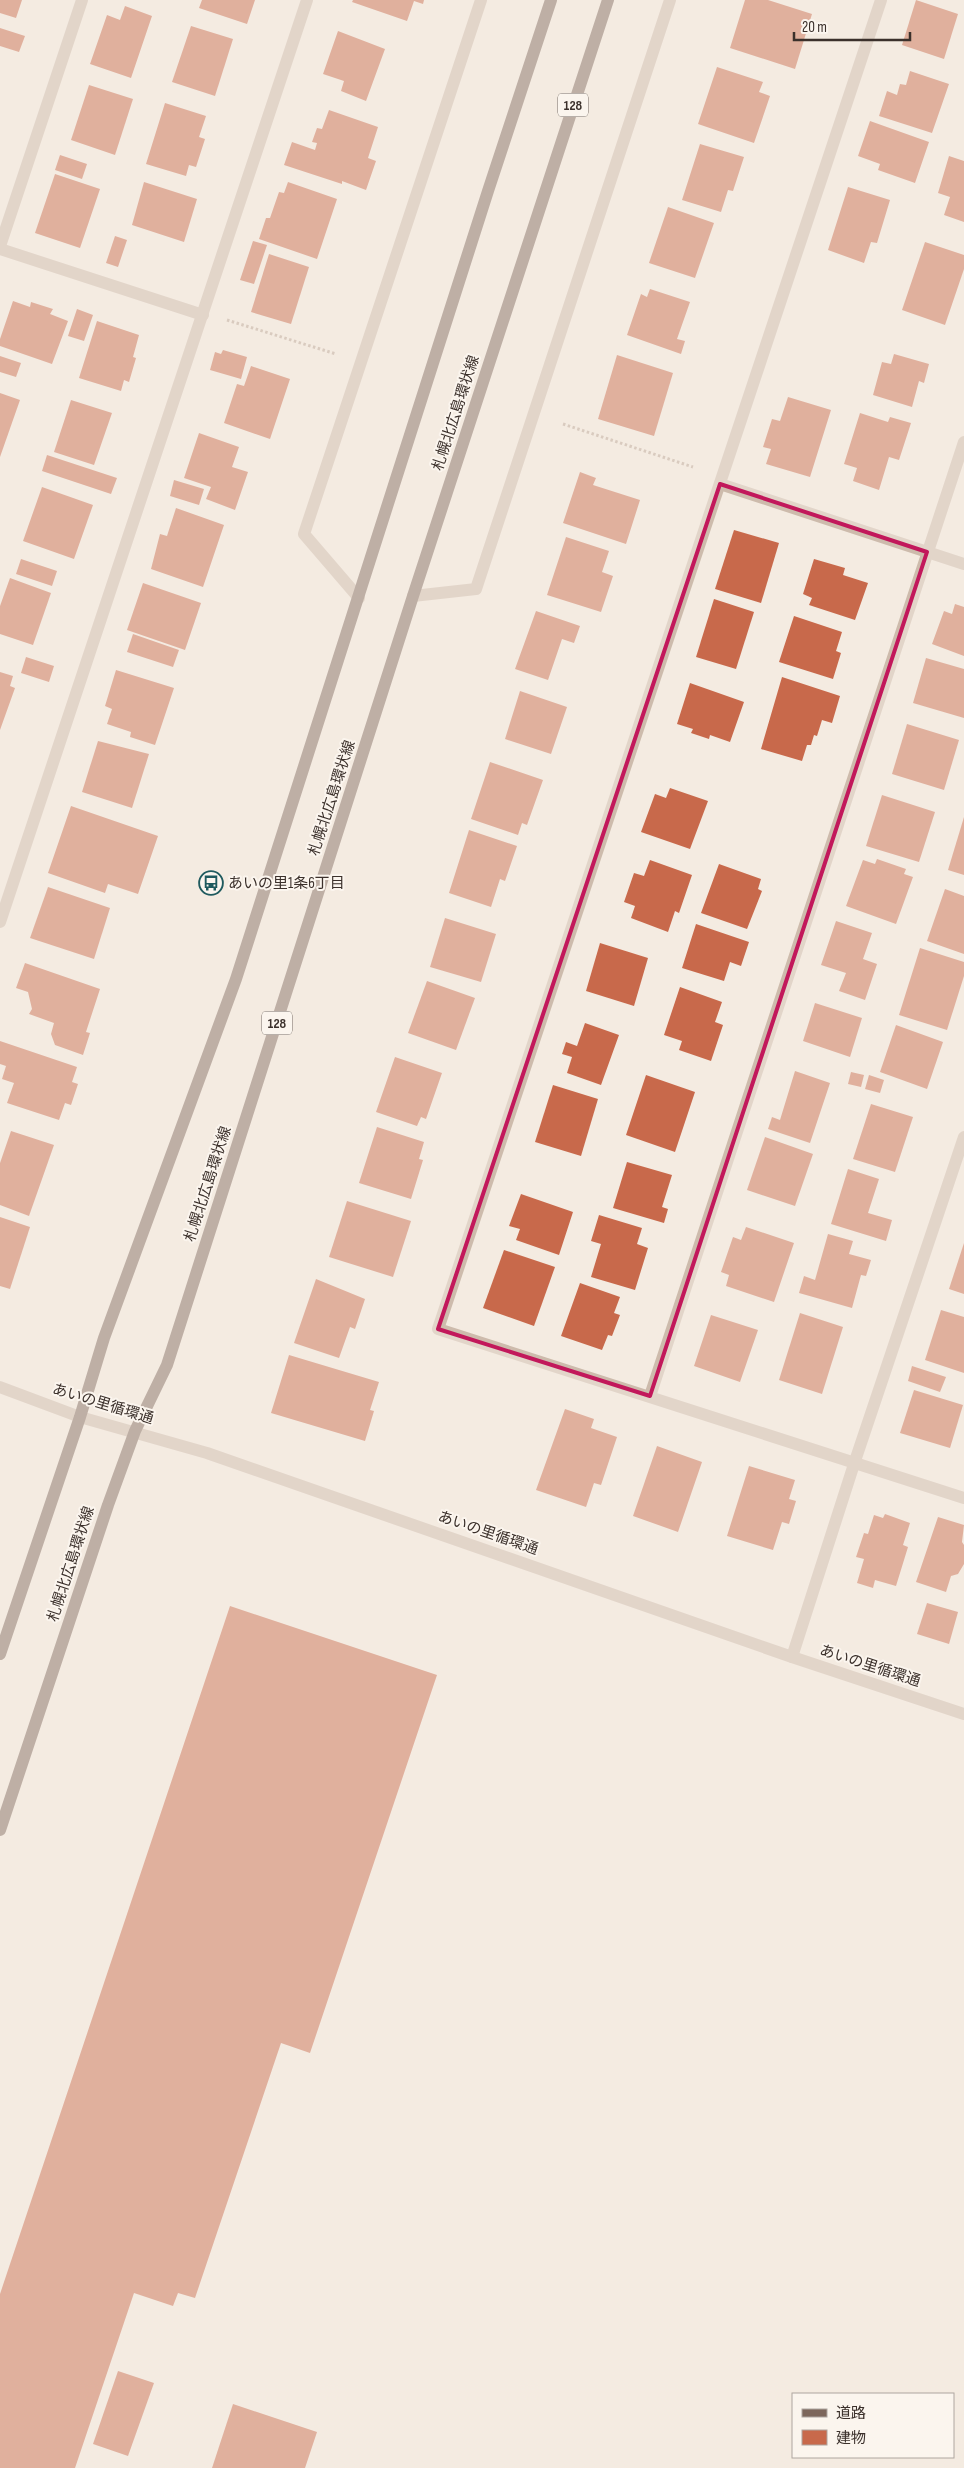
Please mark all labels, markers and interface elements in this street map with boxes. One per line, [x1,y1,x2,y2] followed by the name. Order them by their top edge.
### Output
[794,10,910,42] scale bar
[802,18,827,37] text: 20 m
[558,94,588,116] road number: 128
[428,353,484,473] street label: 札幌北広島環状線
[304,738,360,858] street label: 札幌北広島環状線
[198,870,224,896] bus stop icon: あいの里1条6丁目
[228,874,345,893] place label: あいの里1条6丁目
[262,1011,292,1034] road number: 128
[180,1124,236,1244] street label: 札幌北広島環状線
[50,1380,156,1428] street label: あいの里循環通
[43,1504,99,1624] street label: 札幌北広島環状線
[435,1507,541,1559] street label: あいの里循環通
[817,1641,923,1691] street label: あいの里循環通
[792,2393,954,2458] legend
[836,2404,866,2423] text: 道路
[836,2429,866,2448] text: 建物

